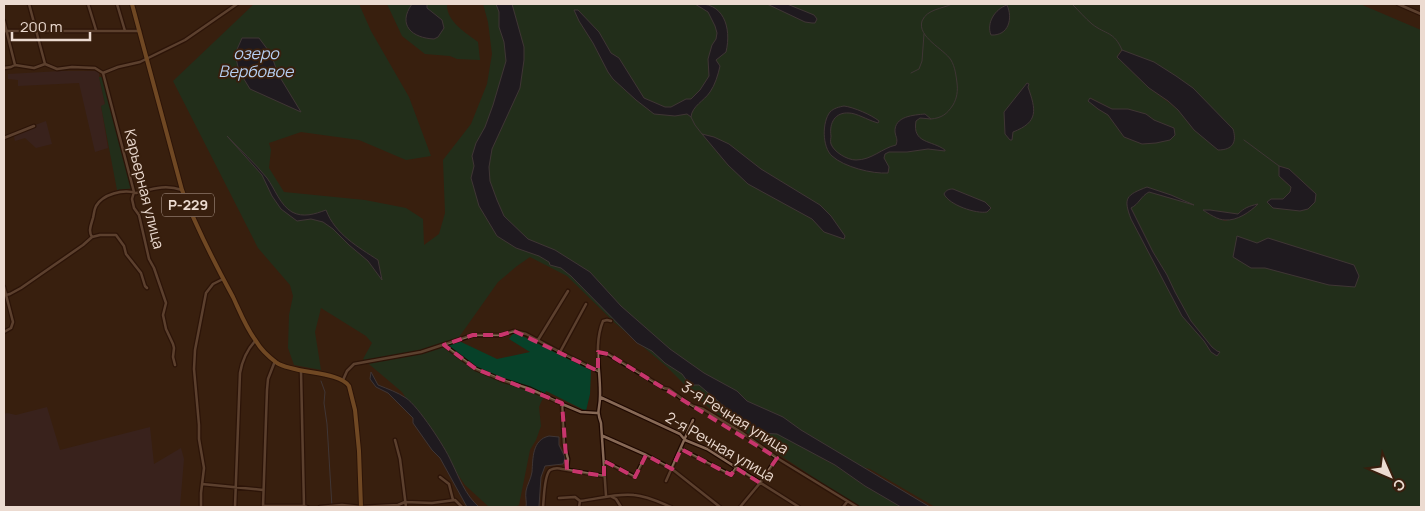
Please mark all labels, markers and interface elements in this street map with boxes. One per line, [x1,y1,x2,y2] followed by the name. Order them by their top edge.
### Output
[12,10,90,42] scale bar
[20,16,63,37] text: 200 m
[219,42,295,82] water label: озеро Вербовое
[119,127,170,251] street label: Карьерная улица
[162,194,214,216] road number: Р-229
[678,376,793,459] street label: 3-я Речная улица
[662,407,779,486] street label: 2-я Речная улица
[1365,451,1415,501] north arrow
[1389,475,1410,496] text: С

